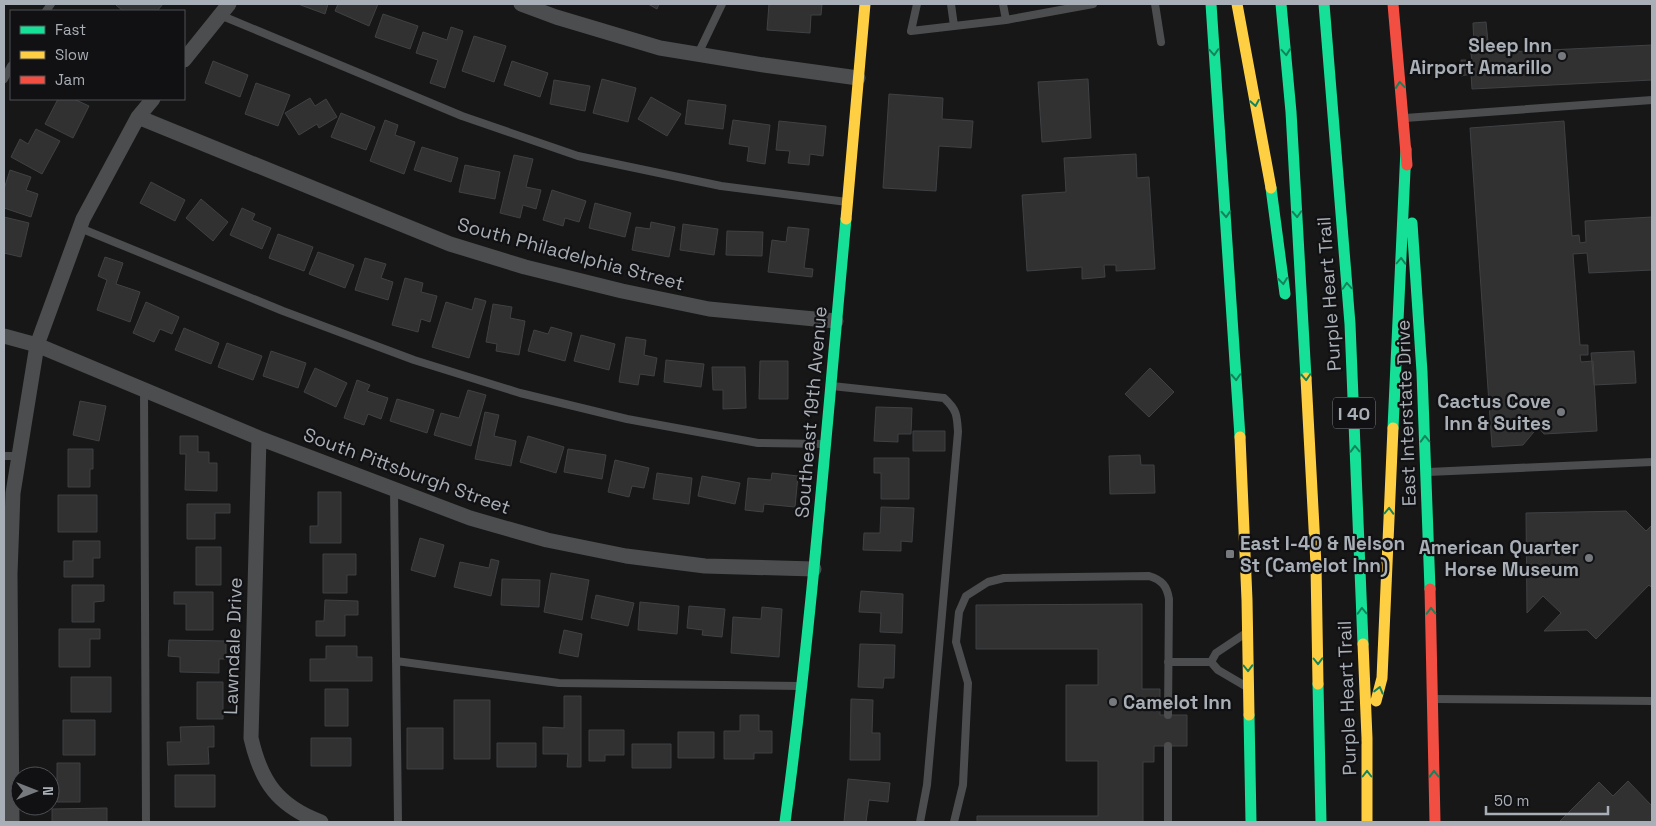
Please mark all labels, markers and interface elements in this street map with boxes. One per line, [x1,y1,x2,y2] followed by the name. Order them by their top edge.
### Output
[10,10,185,100] legend
[55,20,86,39] text: Fast
[1409,33,1552,80] place label: Sleep Inn Airport Amarillo
[55,45,89,64] text: Slow
[1209,49,1220,57] one-way arrow
[1280,49,1291,57] one-way arrow
[1556,50,1568,62] marker: Sleep Inn Airport Amarillo
[55,70,85,89] text: Jam
[1395,81,1406,89] one-way arrow
[1250,99,1260,108] one-way arrow
[1221,211,1232,219] one-way arrow
[1291,211,1302,219] one-way arrow
[455,212,687,296] street label: South Philadelphia Street
[1311,216,1347,372] street label: Purple Heart Trail
[1396,257,1407,265] one-way arrow
[1277,277,1288,285] one-way arrow
[1342,282,1353,290] one-way arrow
[789,305,833,519] street label: Southeast 19th Avenue
[1390,319,1422,507] street label: East Interstate Drive
[1230,373,1241,381] one-way arrow
[1300,373,1311,381] one-way arrow
[1437,389,1551,436] place label: Cactus Cove Inn & Suites
[1333,398,1375,428] road number: I 40
[1555,406,1567,418] marker: Cactus Cove Inn & Suites
[300,422,514,520] street label: South Pittsburgh Street
[1419,435,1430,443] one-way arrow
[1350,444,1360,452] one-way arrow
[1383,507,1394,515] one-way arrow
[1240,531,1405,578] place label: East I-40 & Nelson St (Camelot Inn)
[1419,535,1579,582] place label: American Quarter Horse Museum
[1224,548,1236,560] marker: East I-40 & Nelson St (Camelot Inn)
[1583,552,1595,564] marker: American Quarter Horse Museum
[218,577,248,715] street label: Lawndale Drive
[1356,607,1367,615] one-way arrow
[1426,607,1436,614] one-way arrow
[1332,620,1362,776] street label: Purple Heart Trail
[1313,658,1323,666] one-way arrow
[1243,664,1253,672] one-way arrow
[1373,686,1384,695] one-way arrow
[1123,690,1232,715] place label: Camelot Inn
[1107,696,1119,708] marker: Camelot Inn
[10,766,60,816] north arrow
[1362,769,1372,777] one-way arrow
[1429,769,1439,777] one-way arrow
[1486,784,1608,816] scale bar
[39,786,57,796] text: N
[1494,791,1529,810] text: 50 m

